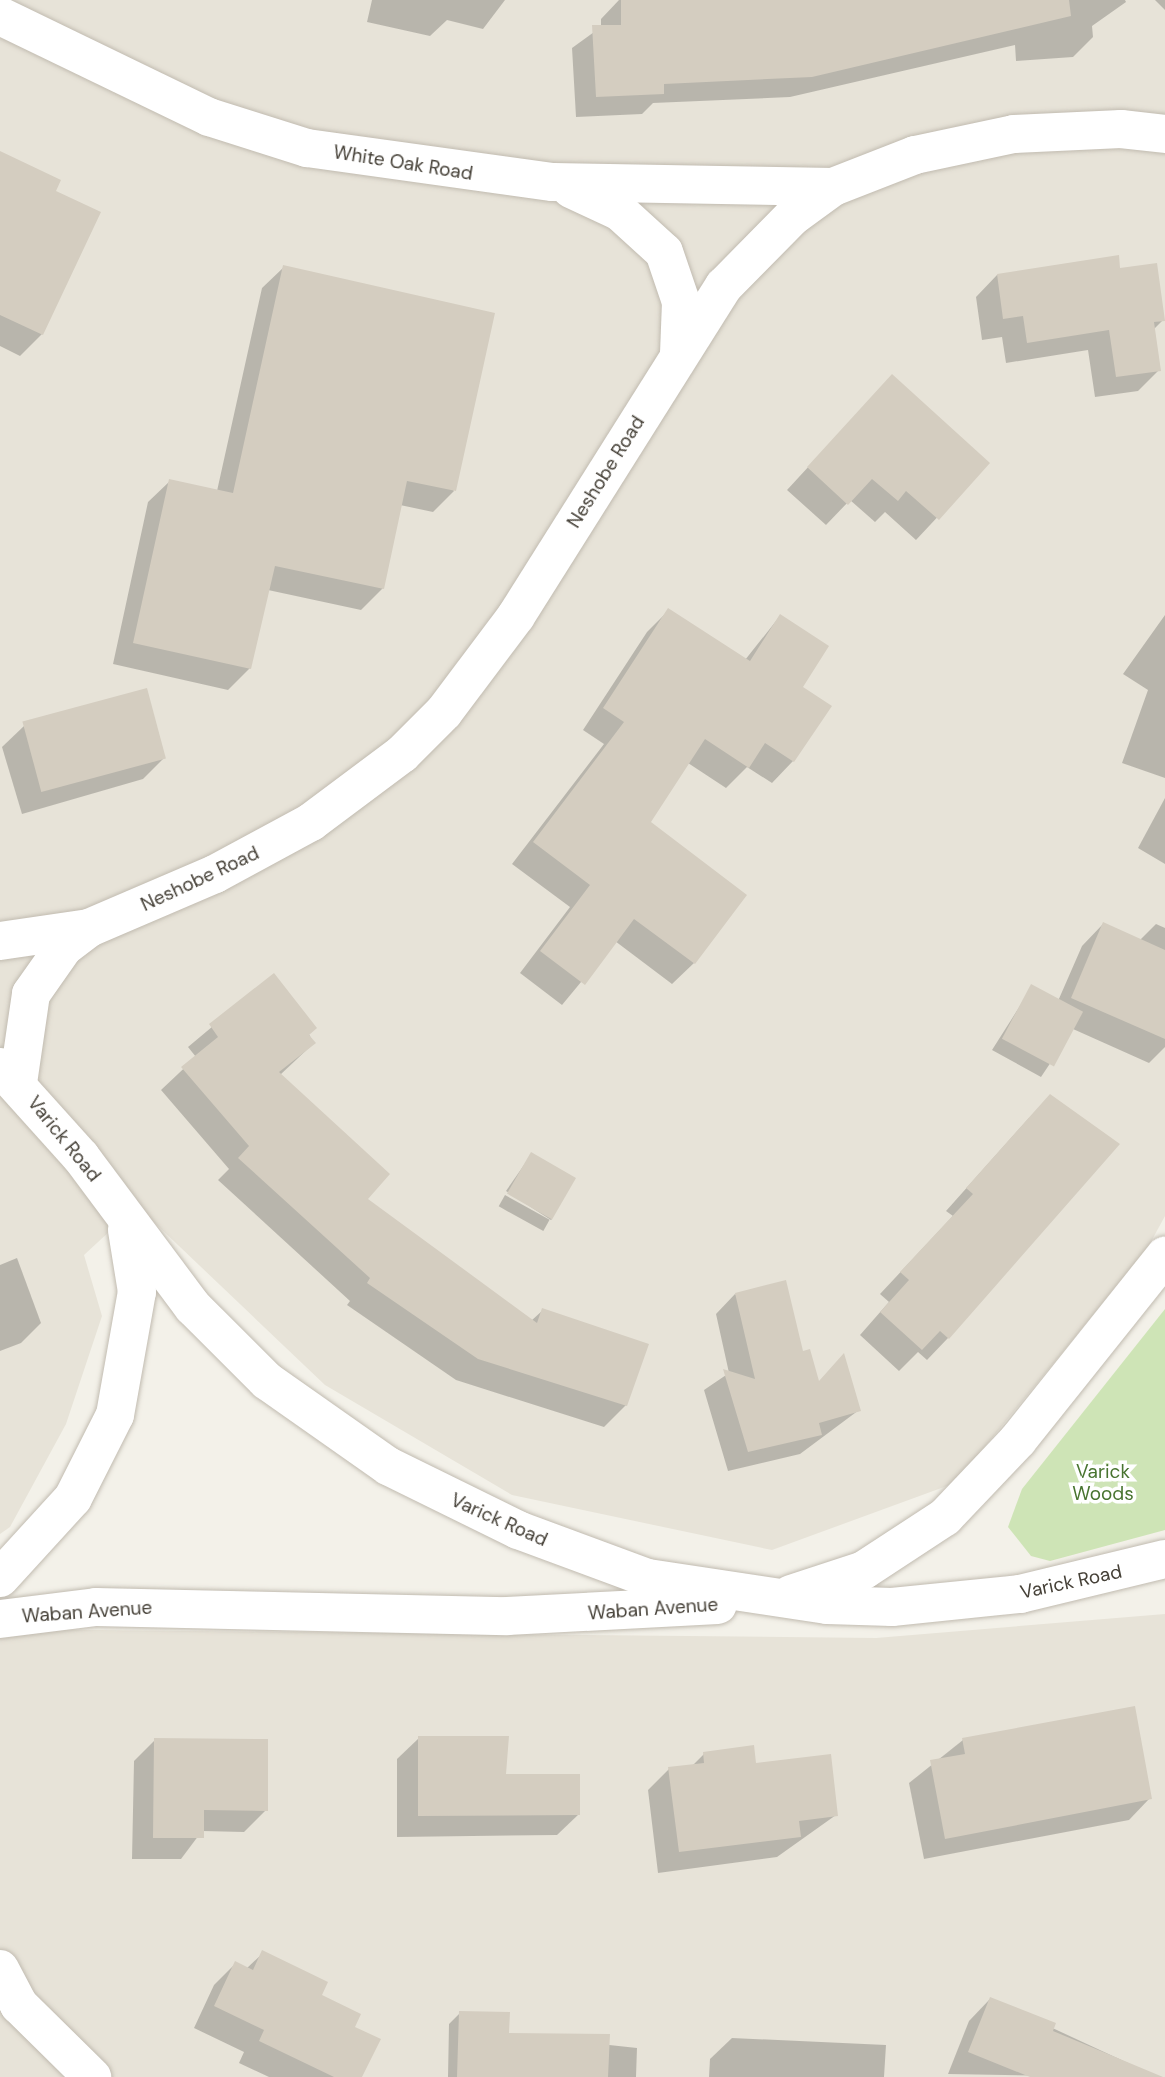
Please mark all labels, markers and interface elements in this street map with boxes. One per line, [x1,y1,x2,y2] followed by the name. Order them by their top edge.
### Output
[332,141,474,185] street label: White Oak Road
[563,412,649,532] street label: Neshobe Road
[137,842,263,916] street label: Neshobe Road
[23,1092,105,1186] street label: Varick Road
[1072,1461,1134,1505] park label: Varick Woods
[447,1489,551,1551] street label: Varick Road
[1018,1560,1124,1604] street label: Varick Road
[587,1593,719,1625] street label: Waban Avenue
[21,1596,153,1628] street label: Waban Avenue

